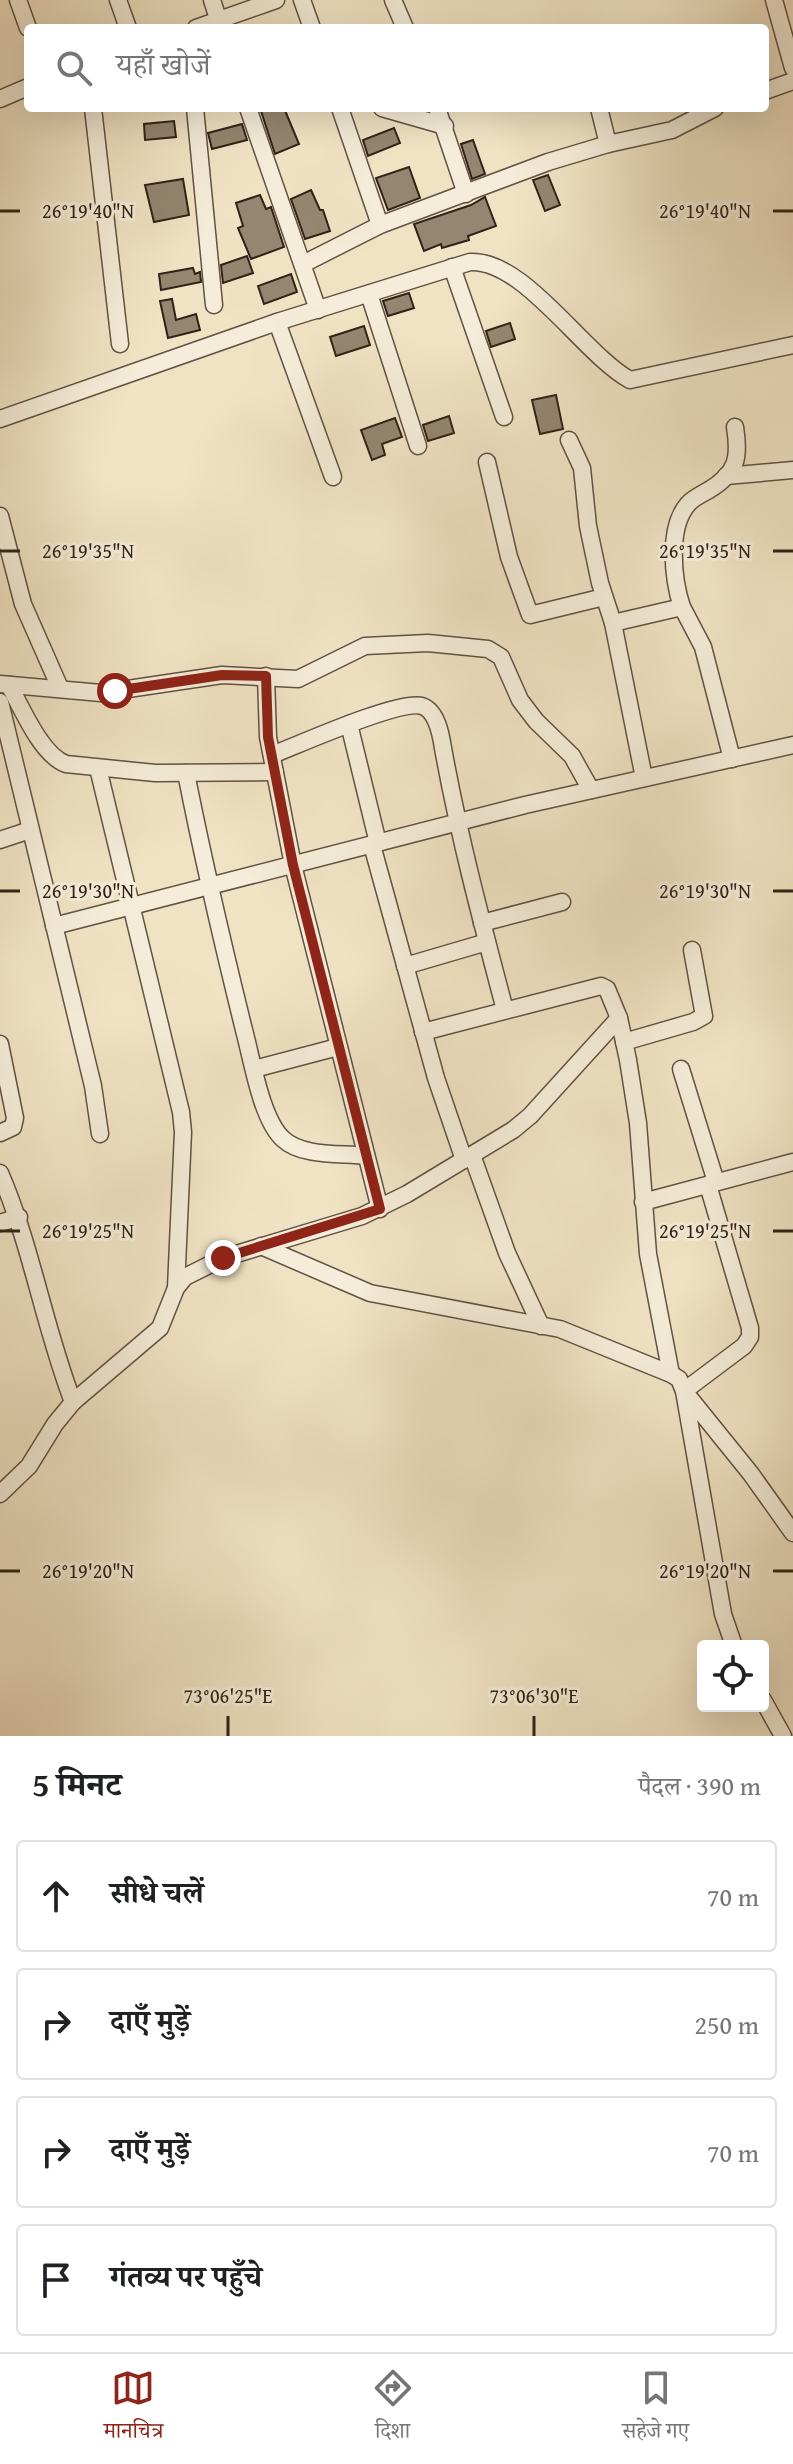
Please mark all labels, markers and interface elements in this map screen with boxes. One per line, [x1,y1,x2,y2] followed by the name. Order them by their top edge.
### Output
[24,24,769,112] search box
[116,42,210,86] text: यहाँ खोजें
[52,46,96,90] icon: search
[42,196,134,225] text: 26°19'40"N
[659,196,751,225] text: 26°19'40"N
[42,536,134,565] text: 26°19'35"N
[659,536,751,565] text: 26°19'35"N
[97,673,133,709] route start
[42,876,134,905] text: 26°19'30"N
[659,876,751,905] text: 26°19'30"N
[42,1216,134,1245] text: 26°19'25"N
[659,1216,751,1245] text: 26°19'25"N
[205,1240,241,1276] route end
[42,1556,134,1585] text: 26°19'20"N
[659,1556,751,1585] text: 26°19'20"N
[697,1640,769,1712] map controls
[697,1640,769,1712] button: locate
[184,1681,272,1710] text: 73°06'25"E
[490,1681,578,1710] text: 73°06'30"E
[32,1759,122,1808] text: 5 मिनट
[638,1766,761,1805] text: पैदल · 390 m
[110,1870,204,1914] text: सीधे चलें
[34,1874,78,1918] icon: ahead
[707,1877,759,1916] text: 70 m
[110,1998,190,2042] text: दाएँ मुड़ें
[34,2002,78,2046] icon: right
[694,2005,759,2044] text: 250 m
[110,2126,190,2170] text: दाएँ मुड़ें
[34,2130,78,2174] icon: right
[707,2133,759,2172] text: 70 m
[110,2254,262,2298] text: गंतव्य पर पहुँचे
[34,2258,78,2302] icon: arrive
[104,2366,163,2452] tab: मानचित्र
[371,2366,415,2452] tab: दिशा
[622,2366,689,2452] tab: सहेजे गए

